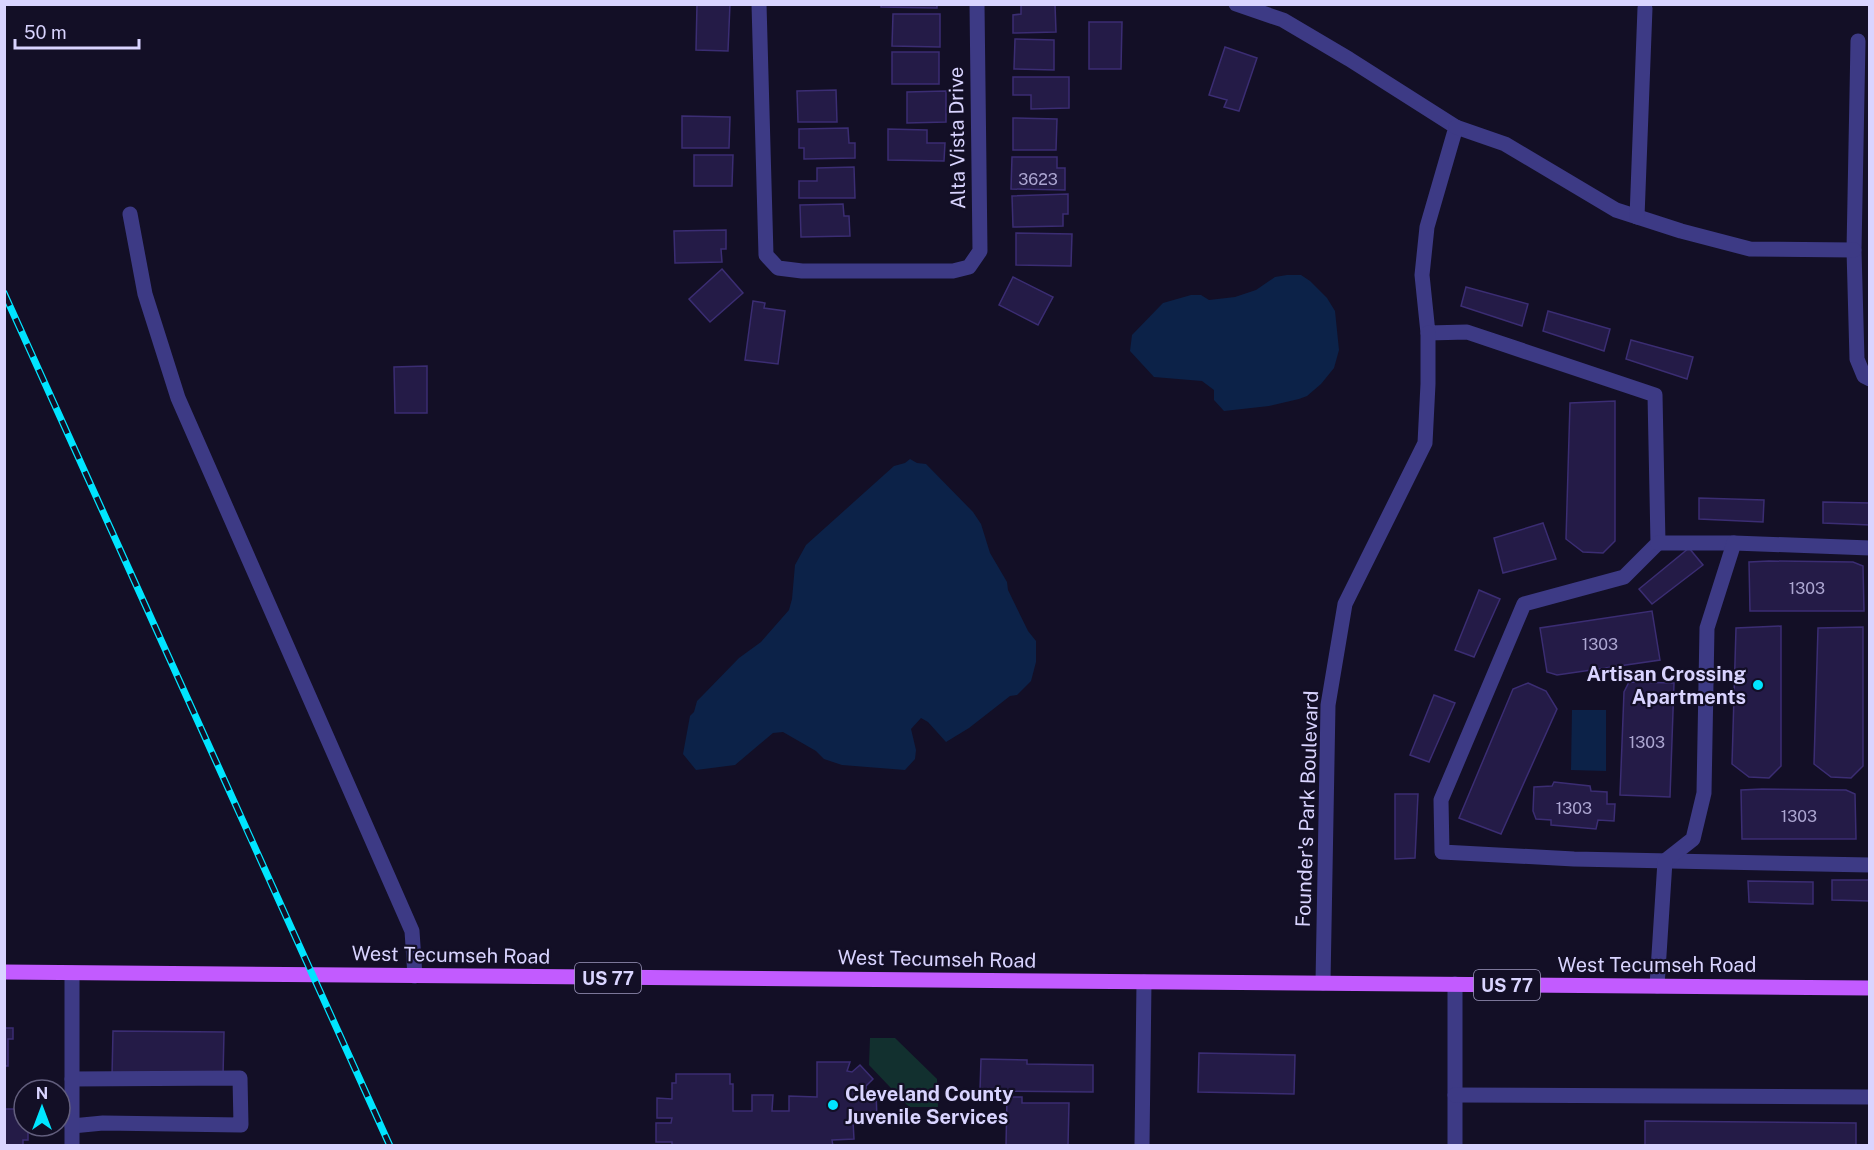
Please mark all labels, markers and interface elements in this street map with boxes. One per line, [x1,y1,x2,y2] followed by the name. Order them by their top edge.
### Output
[15,12,140,50] scale bar
[24,22,67,43] text: 50 m
[944,67,970,209] street label: Alta Vista Drive
[1018,170,1058,189] house number: 3623
[1789,579,1825,598] house number: 1303
[1582,635,1618,654] house number: 1303
[1586,662,1746,709] place label: Artisan Crossing Apartments
[1751,678,1765,692] marker: Artisan Crossing Apartments
[1291,690,1323,928] street label: Founder's Park Boulevard
[1629,733,1665,752] house number: 1303
[1556,799,1592,818] house number: 1303
[1781,807,1817,826] house number: 1303
[351,941,551,969] street label: West Tecumseh Road
[837,945,1037,973] street label: West Tecumseh Road
[1558,953,1756,977] street label: West Tecumseh Road
[575,963,641,993] road number: US 77
[1474,970,1540,1000] road number: US 77
[12,1078,72,1138] north arrow
[845,1082,1013,1129] place label: Cleveland County Juvenile Services
[36,1084,48,1103] text: N
[826,1098,840,1112] marker: Cleveland County Juvenile Services

